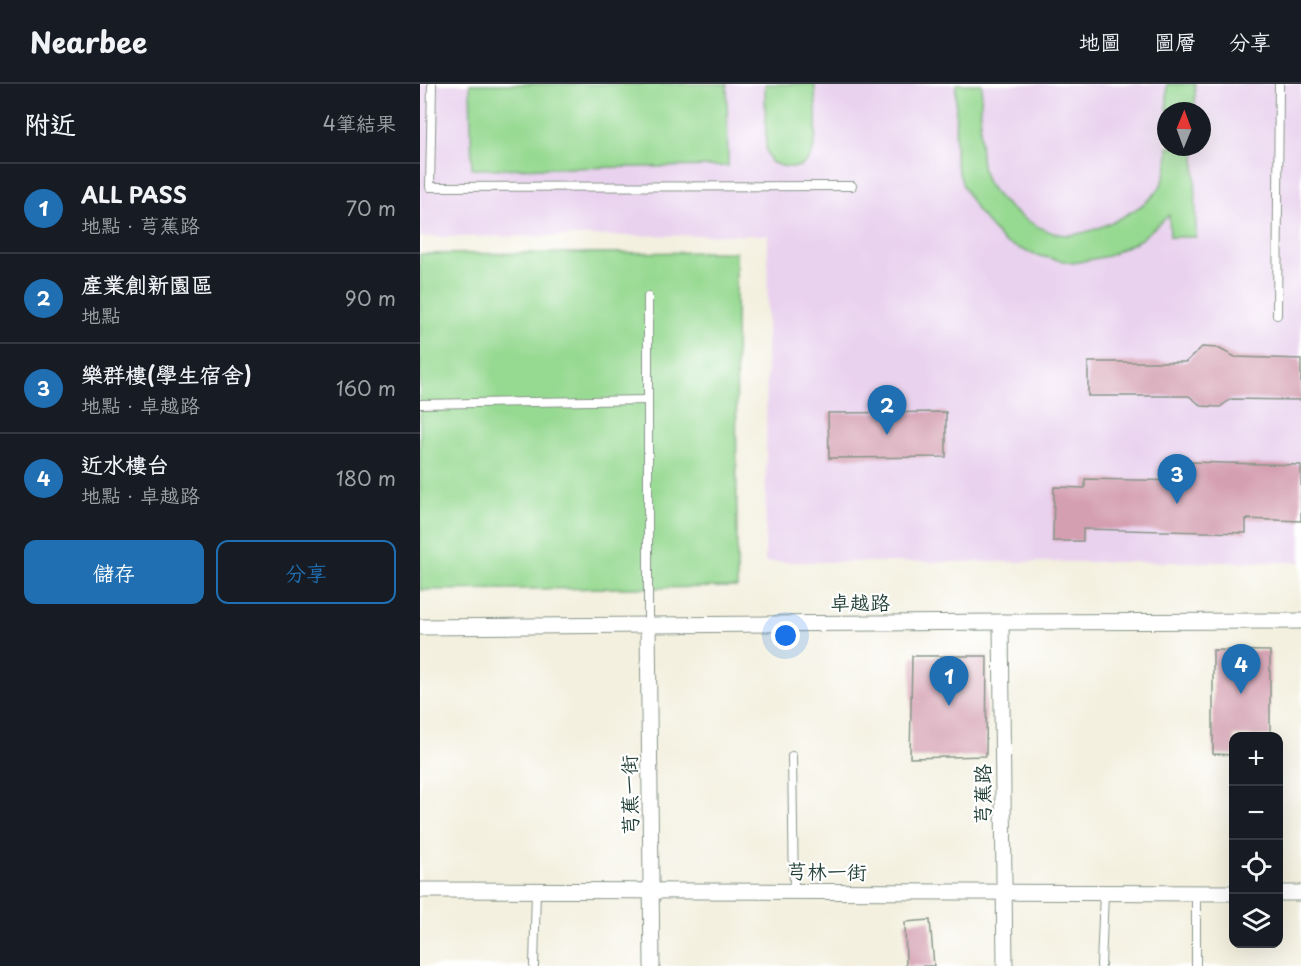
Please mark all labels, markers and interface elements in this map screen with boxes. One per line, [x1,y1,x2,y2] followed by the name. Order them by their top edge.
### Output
[30,20,147,63] text: Nearbee
[1079,25,1121,57] text: 地圖
[1154,25,1196,57] text: 圖層
[1229,25,1271,57] text: 分享
[1157,102,1211,156] north arrow
[24,104,76,143] text: 附近
[323,108,396,138] text: 4筆結果
[81,177,187,210] text: ALL PASS
[39,193,48,223] text: 1
[346,193,396,223] text: 70 m
[81,210,200,240] text: 地點 · 芎蕉路
[81,267,213,300] text: 產業創新園區
[36,283,51,313] text: 2
[345,283,396,313] text: 90 m
[81,300,121,330] text: 地點
[81,357,252,390] text: 樂群樓(學生宿舍)
[37,373,50,403] text: 3
[336,373,396,403] text: 160 m
[868,386,906,435] pin: 2
[81,390,200,420] text: 地點 · 卓越路
[81,447,169,480] text: 近水樓台
[1158,454,1197,504] pin: 3
[37,463,50,493] text: 4
[336,463,396,493] text: 180 m
[81,480,200,510] text: 地點 · 卓越路
[24,540,204,604] button: 儲存
[216,540,396,604] button: 分享
[830,587,891,617] street label: 卓越路
[771,621,800,650] your location
[1222,644,1260,694] pin: 4
[930,656,968,706] pin: 1
[1229,732,1283,948] map controls
[1229,732,1283,786] button: +
[613,755,645,835] street label: 芎蕉一街
[967,763,997,824] street label: 芎蕉路
[1229,786,1283,840] button: −
[1229,840,1283,894] button: locate
[787,855,867,887] street label: 芎林一街
[1229,894,1283,948] button: layers

